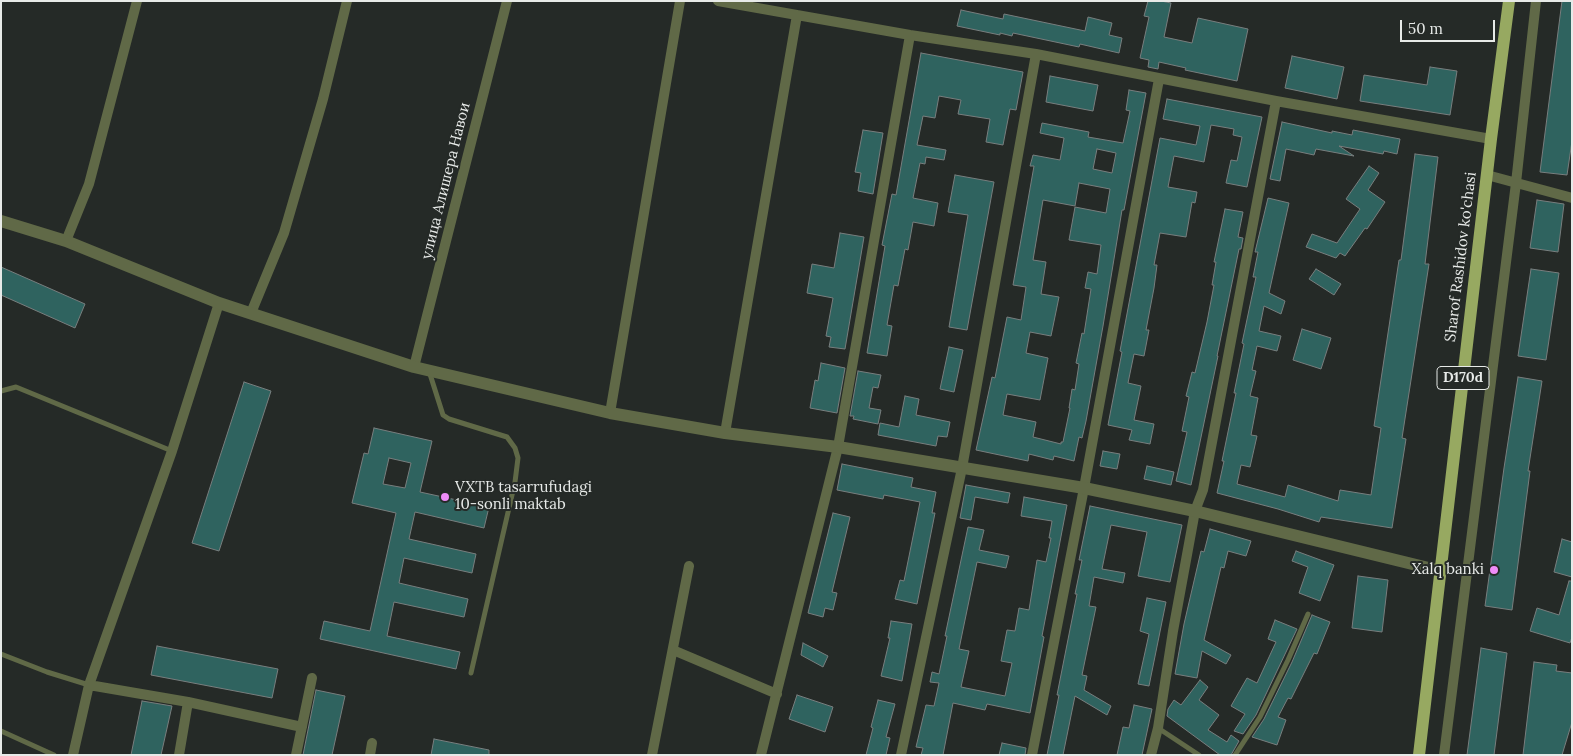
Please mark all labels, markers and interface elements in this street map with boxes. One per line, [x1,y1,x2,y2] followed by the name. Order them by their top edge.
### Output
[1403,10,1498,42] scale bar
[1408,19,1443,38] text: 50 m
[418,101,474,261] street label: улица Алишера Навои
[1442,171,1480,343] street label: Sharof Rashidov ko'chasi
[1437,366,1489,389] road number: D170d
[455,479,592,514] place label: VXTB tasarrufudagi 10-sonli maktab
[439,491,451,503] marker: VXTB tasarrufudagi 10-sonli maktab
[1412,561,1484,579] place label: Xalq banki
[1488,564,1500,576] marker: Xalq banki

